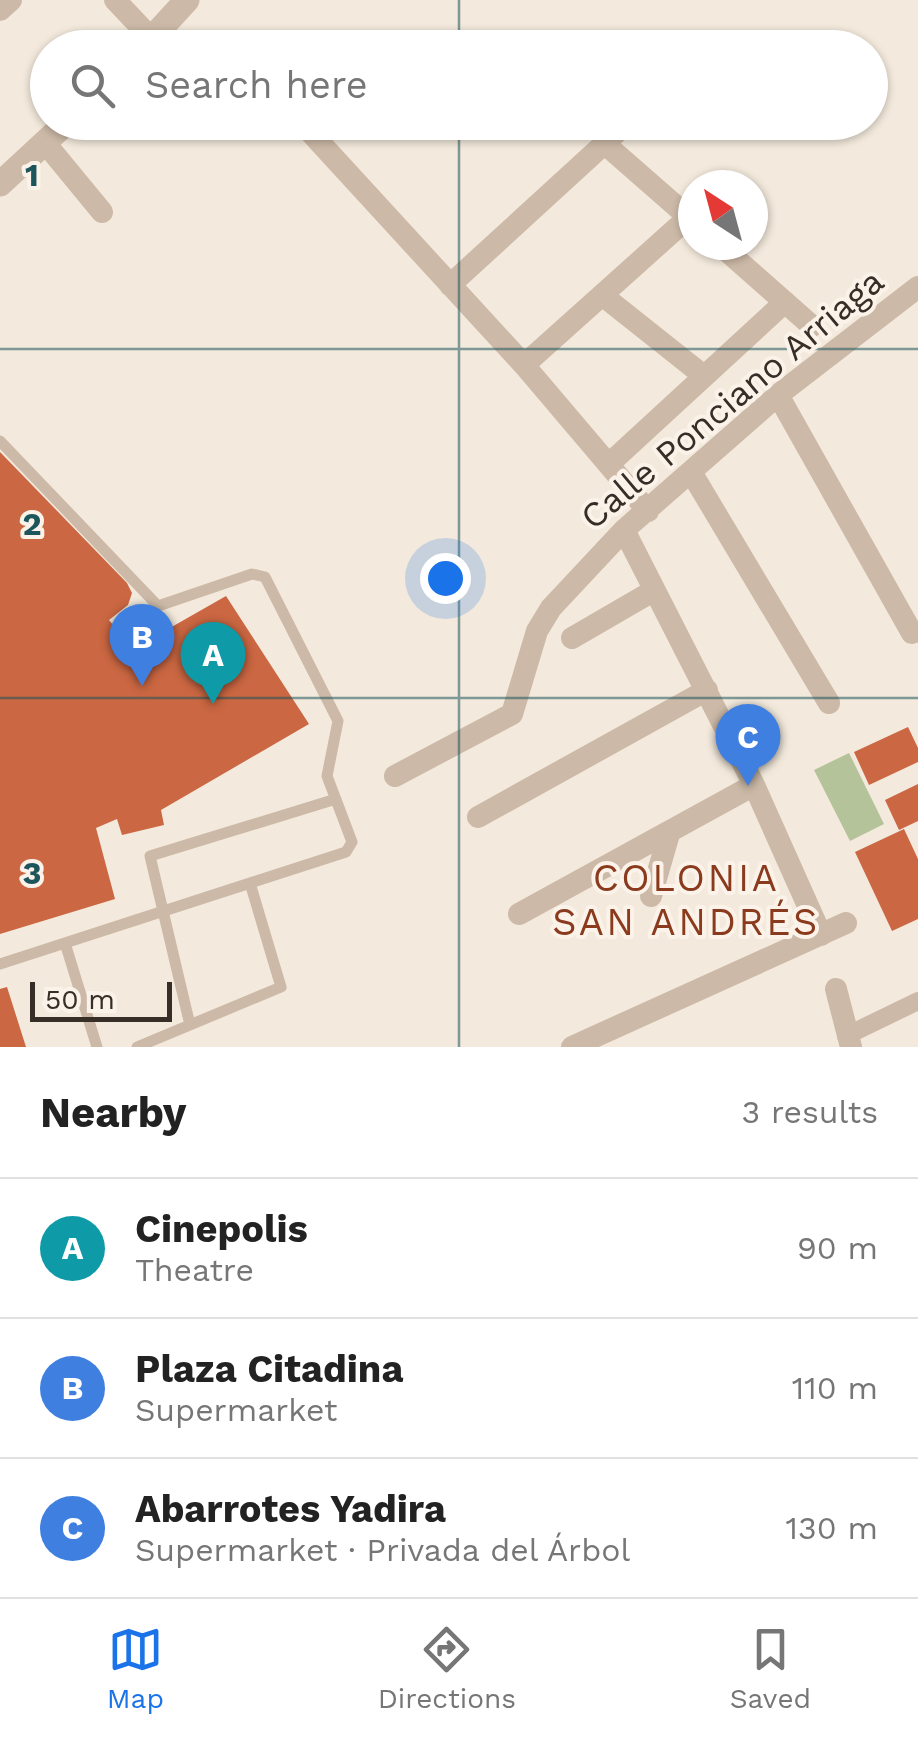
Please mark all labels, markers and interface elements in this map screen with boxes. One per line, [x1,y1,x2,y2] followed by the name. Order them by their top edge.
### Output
[30,30,888,140] search box
[65,58,120,113] icon: search
[145,63,368,107] text: Search here
[25,156,39,194] text: 1
[678,170,768,260] north arrow
[572,260,892,538] street label: Calle Ponciano Arriaga
[22,505,42,543] text: 2
[420,553,471,604] your location
[110,604,174,686] pin: B
[180,622,246,704] pin: A
[716,704,780,786] pin: C
[23,854,41,892] text: 3
[552,856,820,944] district label: COLONIA SAN ANDRÉS
[30,977,172,1021] scale bar
[45,983,115,1016] text: 50 m
[40,1088,187,1137] text: Nearby
[741,1093,878,1131] text: 3 results
[135,1207,308,1251] text: Cinepolis
[62,1229,83,1267] text: A
[797,1229,878,1267] text: 90 m
[135,1251,254,1289] text: Theatre
[135,1347,403,1391] text: Plaza Citadina
[62,1369,83,1407] text: B
[792,1369,878,1407] text: 110 m
[135,1391,337,1429] text: Supermarket
[135,1487,446,1531] text: Abarrotes Yadira
[62,1509,83,1547] text: C
[786,1509,878,1547] text: 130 m
[135,1531,630,1569] text: Supermarket · Privada del Árbol
[107,1622,164,1715] tab: Map
[378,1622,516,1715] tab: Directions
[730,1622,811,1715] tab: Saved

